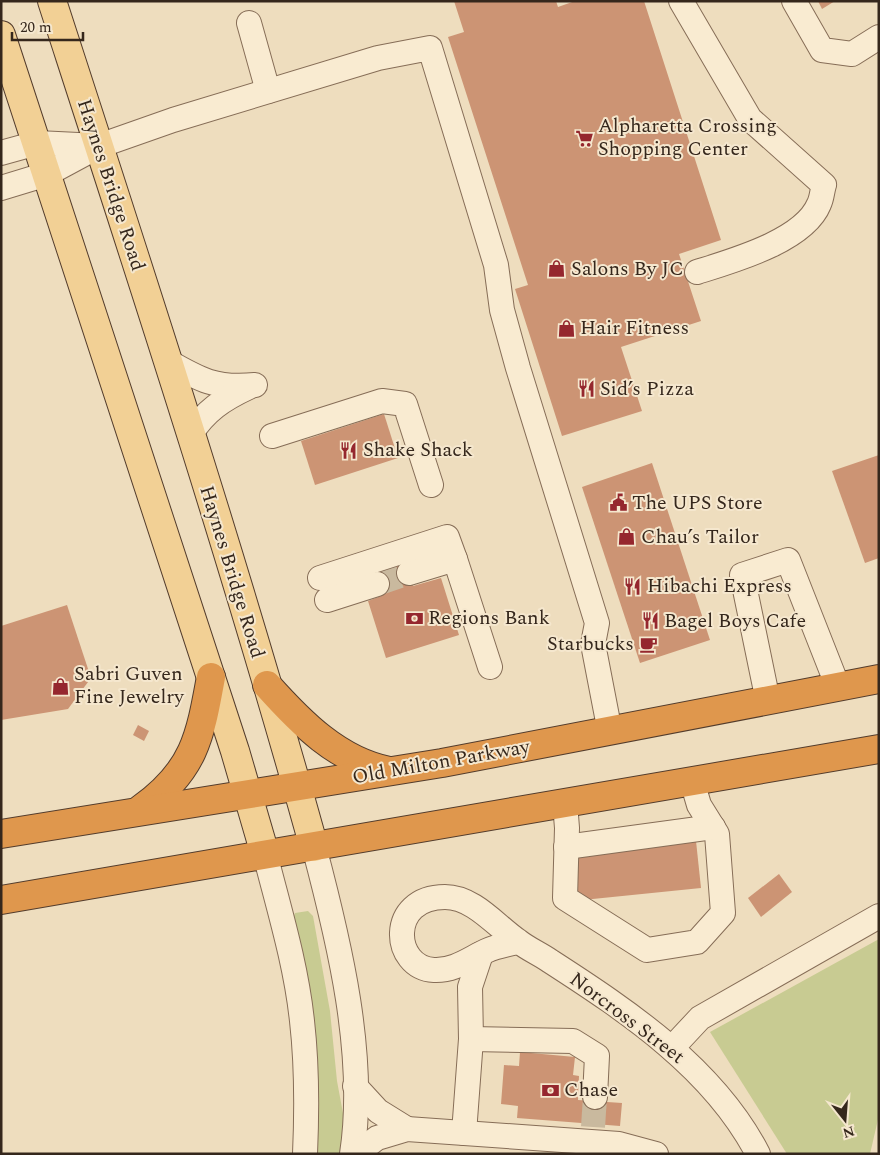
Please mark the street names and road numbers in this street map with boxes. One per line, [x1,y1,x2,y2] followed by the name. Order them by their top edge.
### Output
[69,95,153,275] street label: Haynes Bridge Road
[191,482,273,662] street label: Haynes Bridge Road
[350,731,533,792] street label: Old Milton Parkway
[563,965,691,1071] street label: Norcross Street

